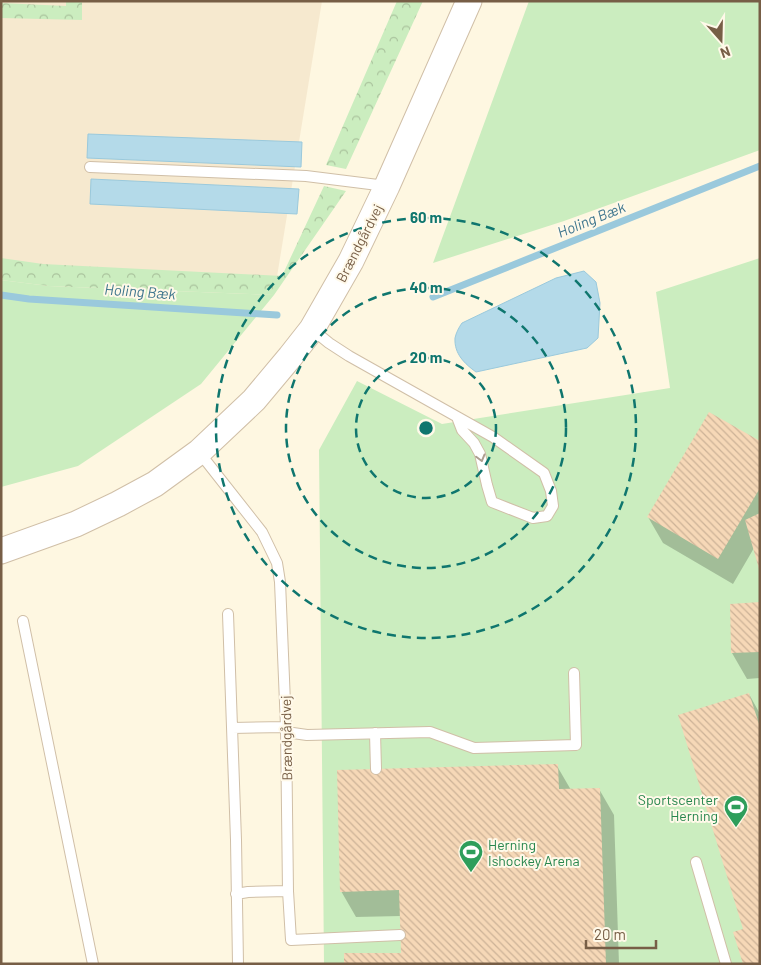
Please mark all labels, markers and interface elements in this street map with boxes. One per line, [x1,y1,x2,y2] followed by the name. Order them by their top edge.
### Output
[696,15,746,65] north arrow
[718,43,733,62] text: N
[554,197,628,241] water label: Holing Bæk
[332,201,386,285] street label: Brændgårdvej
[410,208,442,226] text: 60 m
[409,278,443,296] text: 40 m
[104,280,177,303] water label: Holing Bæk
[410,348,442,366] text: 20 m
[417,419,435,437] centre of rings
[475,454,485,462] one-way arrow
[277,695,295,781] street label: Brændgårdvej
[638,791,718,824] place label: Sportscenter Herning
[723,794,749,828] sports icon: Sportscenter Herning
[488,836,580,869] place label: Herning Ishockey Arena
[458,839,484,873] sports icon: Herning Ishockey Arena
[586,918,656,950] scale bar
[594,925,626,943] text: 20 m

